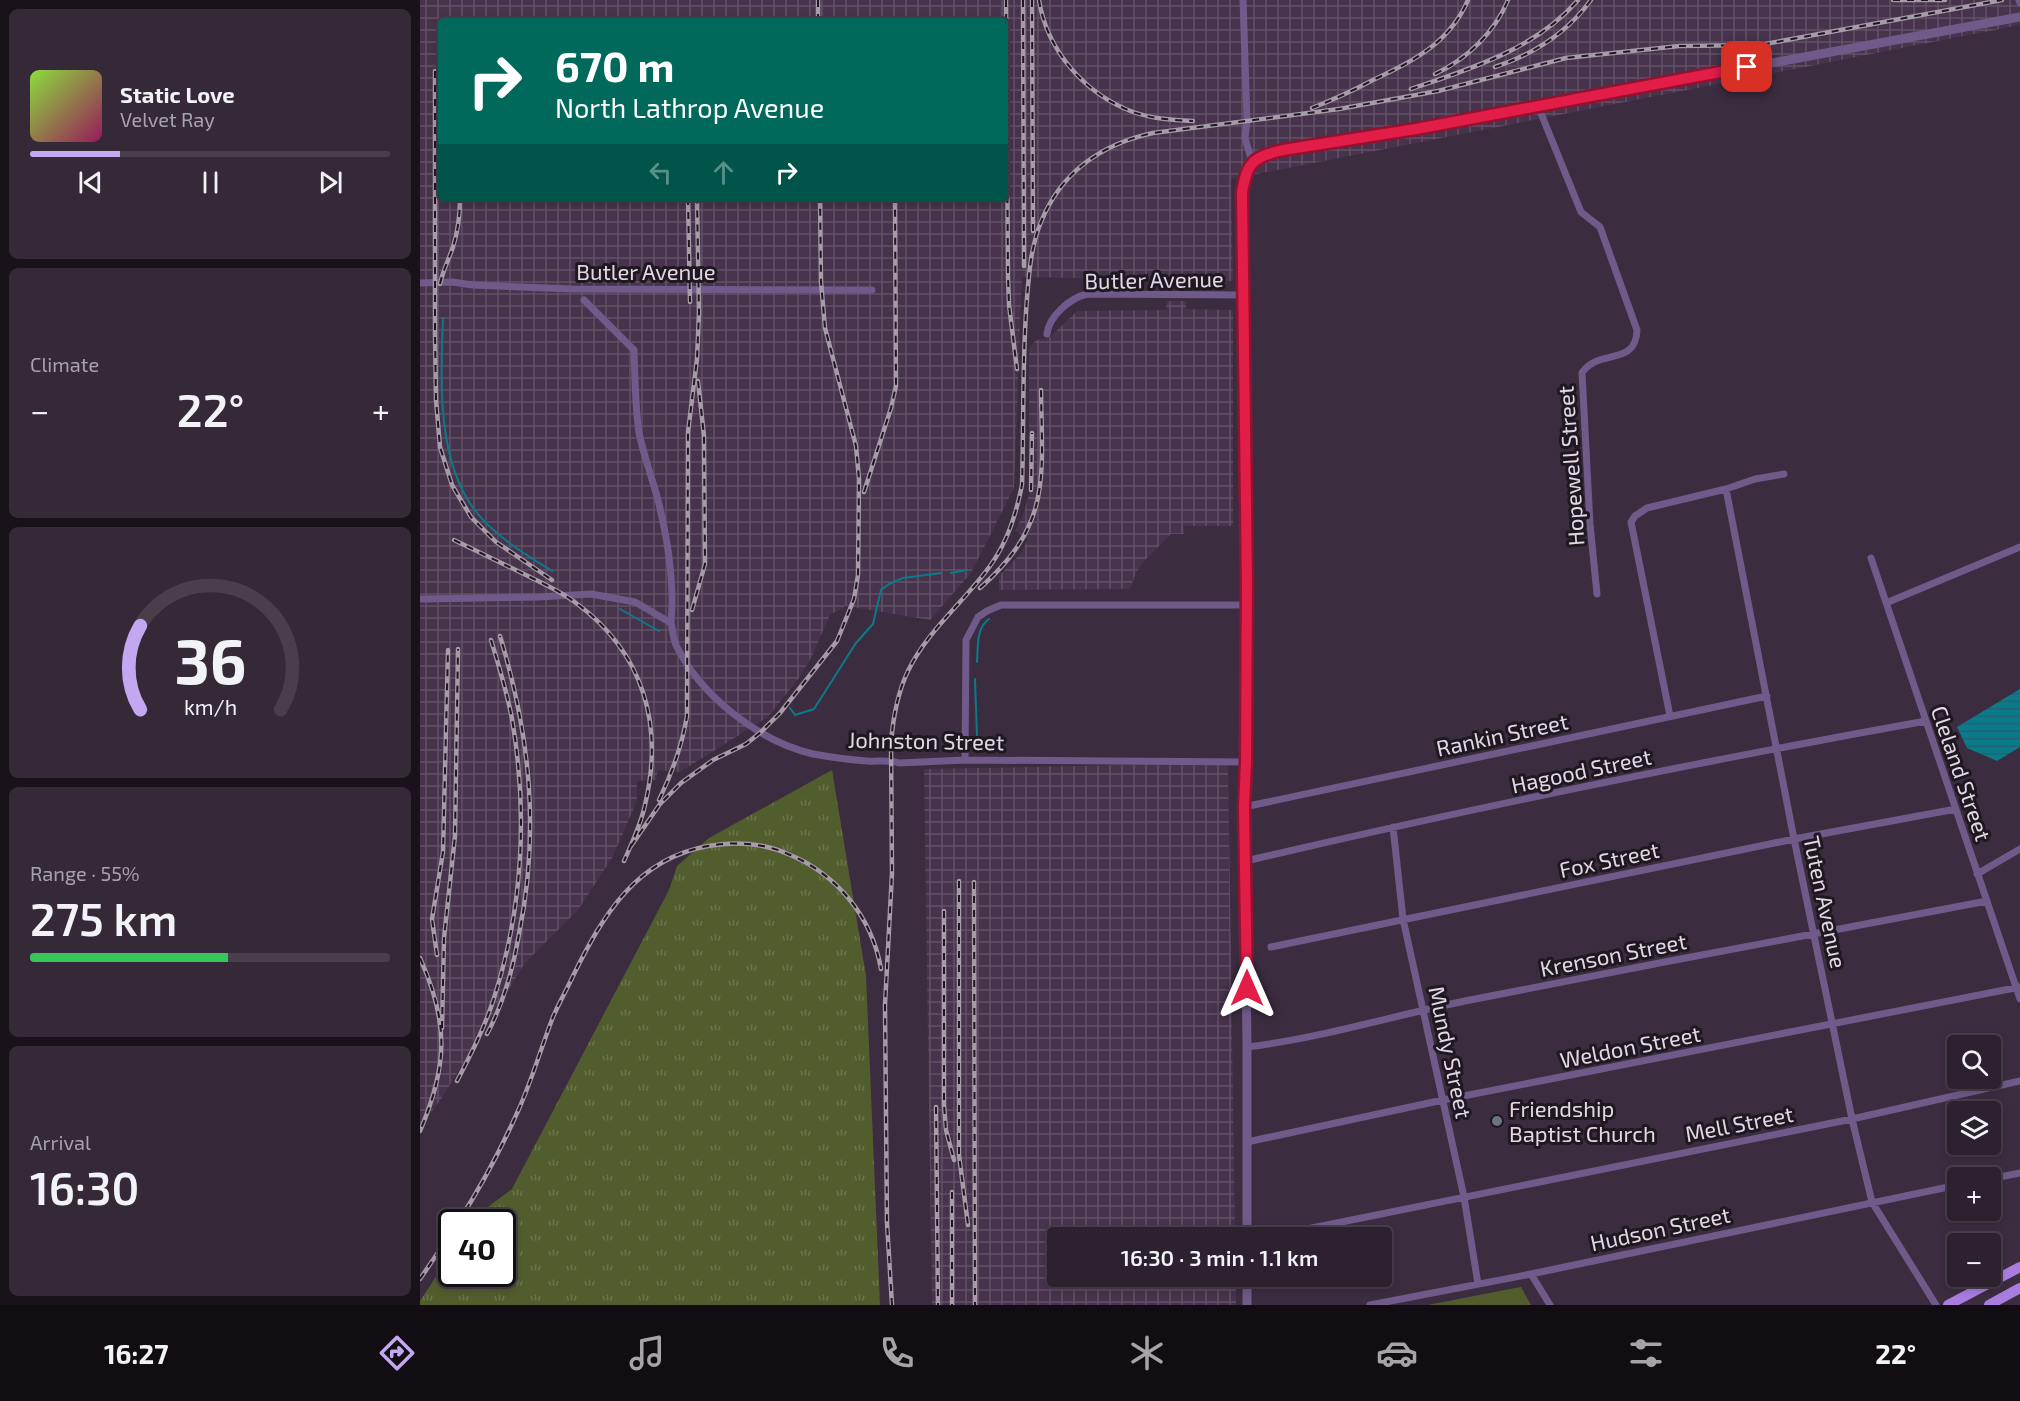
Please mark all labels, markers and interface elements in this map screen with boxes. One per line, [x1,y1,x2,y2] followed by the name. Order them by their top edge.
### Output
[555,40,675,90] text: 670 m
[1721,41,1772,92] pin
[456,42,534,120] icon: right
[1730,50,1763,83] icon: arrive
[120,81,235,107] text: Static Love
[555,91,824,123] text: North Lathrop Avenue
[120,107,215,131] text: Velvet Ray
[644,156,677,189] icon: left
[707,156,740,189] icon: ahead
[770,156,803,189] icon: right
[74,166,107,199] icon: previous
[194,166,227,199] icon: pause
[314,166,347,199] icon: next
[576,258,716,284] street label: Butler Avenue
[1084,265,1224,293] street label: Butler Avenue
[30,352,99,376] text: Climate
[177,382,244,436] text: 22°
[1551,385,1589,547] street label: Hopewell Street
[30,390,49,430] text: −
[372,390,390,430] text: +
[174,622,246,697] text: 36
[183,694,237,719] text: km/h
[1927,702,1997,844] street label: Cleland Street
[1434,707,1570,761] street label: Rankin Street
[848,726,1004,754] street label: Johnston Street
[1509,742,1653,798] street label: Hagood Street
[1799,834,1853,970] street label: Tuten Avenue
[1557,836,1661,882] street label: Fox Street
[30,861,140,885] text: Range · 55%
[30,891,177,945] text: 275 km
[1538,927,1688,981] street label: Krenson Street
[1215,956,1279,1020] position arrow
[1424,984,1478,1120] street label: Mundy Street
[1557,1020,1703,1072] street label: Weldon Street
[1947,1035,2001,1287] map controls
[1947,1035,2001,1089] button: search
[1509,1095,1656,1146] place label: Friendship Baptist Church
[1683,1100,1795,1146] street label: Mell Street
[1947,1101,2001,1155] button: layers
[1490,1114,1504,1128] marker: Friendship Baptist Church
[30,1130,91,1154] text: Arrival
[30,1160,139,1214] text: 16:30
[1947,1167,2001,1221] button: +
[1588,1200,1732,1256] street label: Hudson Street
[438,1209,516,1287] speed limit sign: 40
[1947,1233,2001,1287] button: −
[1121,1244,1318,1270] text: 16:30 · 3 min · 1.1 km
[376,1332,418,1374] icon: directions
[626,1332,668,1374] icon: music
[876,1332,918,1374] icon: phone
[1126,1332,1168,1374] icon: climate
[1376,1332,1418,1374] icon: car
[1625,1332,1667,1374] icon: filters
[104,1337,168,1369] text: 16:27
[1875,1337,1916,1369] text: 22°

